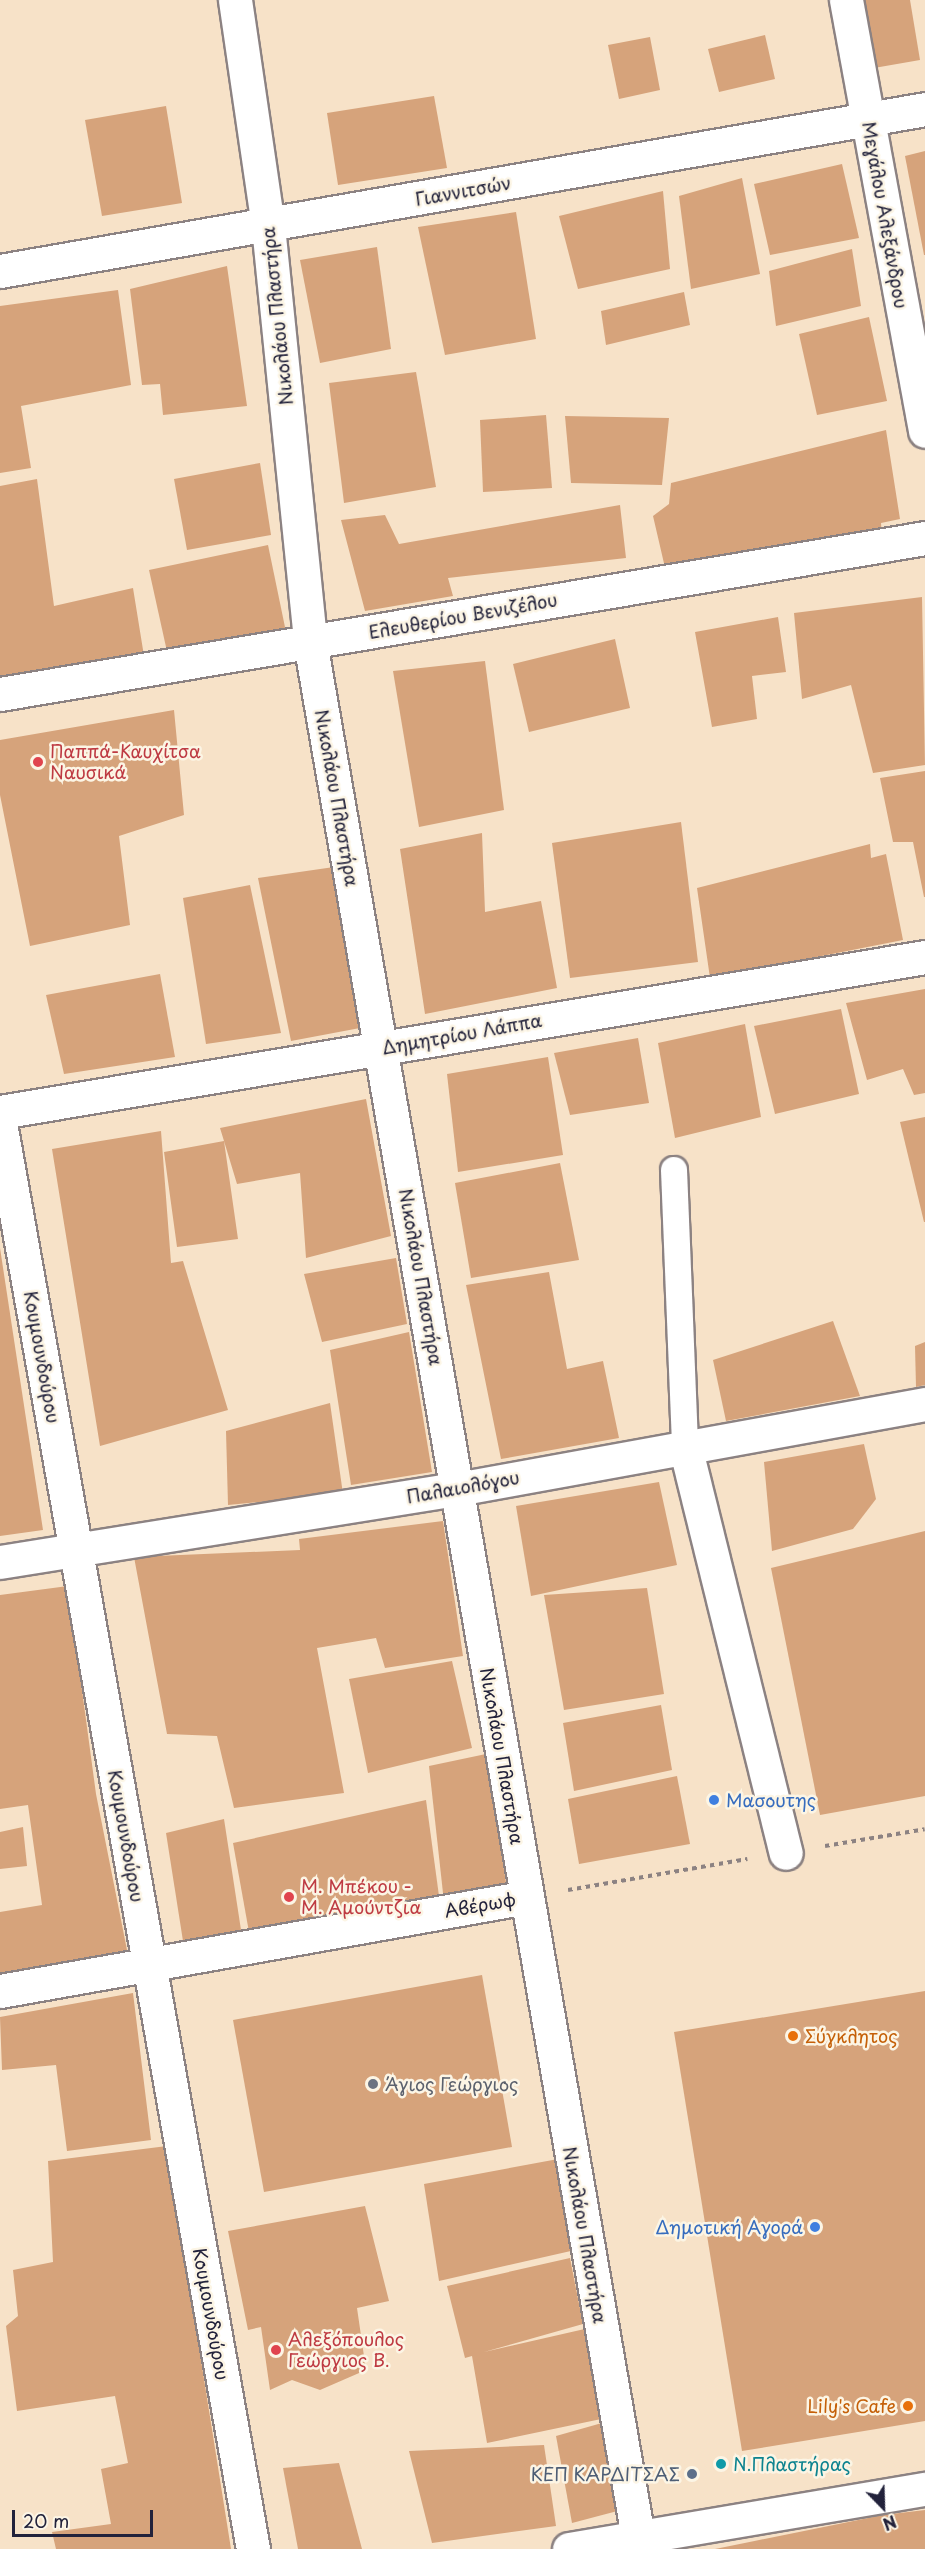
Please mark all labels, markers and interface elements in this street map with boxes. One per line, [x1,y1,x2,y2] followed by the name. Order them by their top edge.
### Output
[858,119,912,311] street label: Μεγάλου Αλεξάνδρου
[413,172,513,210] street label: Γιαννιτσών
[257,225,297,407] street label: Νικολάου Πλαστήρα
[367,589,559,643] street label: Ελευθερίου Βενιζέλου
[311,708,363,888] street label: Νικολάου Πλαστήρα
[50,741,201,783] place label: Παππά-Καυχίτσα Ναυσικά
[31,755,45,769] marker: Παππά-Καυχίτσα Ναυσικά
[381,1009,543,1059] street label: Δημητρίου Λάππα
[395,1187,447,1367] street label: Νικολάου Πλαστήρα
[20,1289,64,1425] street label: Κουμουνδούρου
[405,1466,521,1508] street label: Παλαιολόγου
[476,1666,528,1846] street label: Νικολάου Πλαστήρα
[104,1768,148,1904] street label: Κουμουνδούρου
[726,1789,816,1811] place label: Μασουτης
[707,1793,721,1807] marker: Μασουτης
[301,1876,422,1918] place label: Μ. Μπέκου - Μ. Αμούντζια
[443,1888,517,1922] street label: Αβέρωφ
[282,1890,296,1904] marker: Μ. Μπέκου - Μ. Αμούντζια
[805,2025,898,2047] place label: Σύγκλητος
[786,2029,800,2043] marker: Σύγκλητος
[385,2073,519,2095] place label: Άγιος Γεώργιος
[366,2077,380,2091] marker: Άγιος Γεώργιος
[559,2145,611,2325] street label: Νικολάου Πλαστήρα
[655,2216,803,2238] place label: Δημοτική Αγορά
[808,2220,822,2234] marker: Δημοτική Αγορά
[189,2246,233,2382] street label: Κουμουνδούρου
[288,2329,404,2372] place label: Αλεξόπουλος Γεώργιος Β.
[269,2343,283,2357] marker: Αλεξόπουλος Γεώργιος Β.
[806,2395,896,2417] place label: Lily's Cafe
[901,2399,915,2413] marker: Lily's Cafe
[733,2453,851,2475] place label: Ν.Πλαστήρας
[714,2457,728,2471] marker: Ν.Πλαστήρας
[530,2463,680,2485] place label: ΚΕΠ ΚΑΡΔΙΤΣΑΣ
[685,2467,699,2481] marker: ΚΕΠ ΚΑΡΔΙΤΣΑΣ
[853,2477,913,2537] north arrow
[15,2498,156,2536] scale bar
[23,2507,69,2534] text: 20 m
[880,2510,901,2537] text: N

